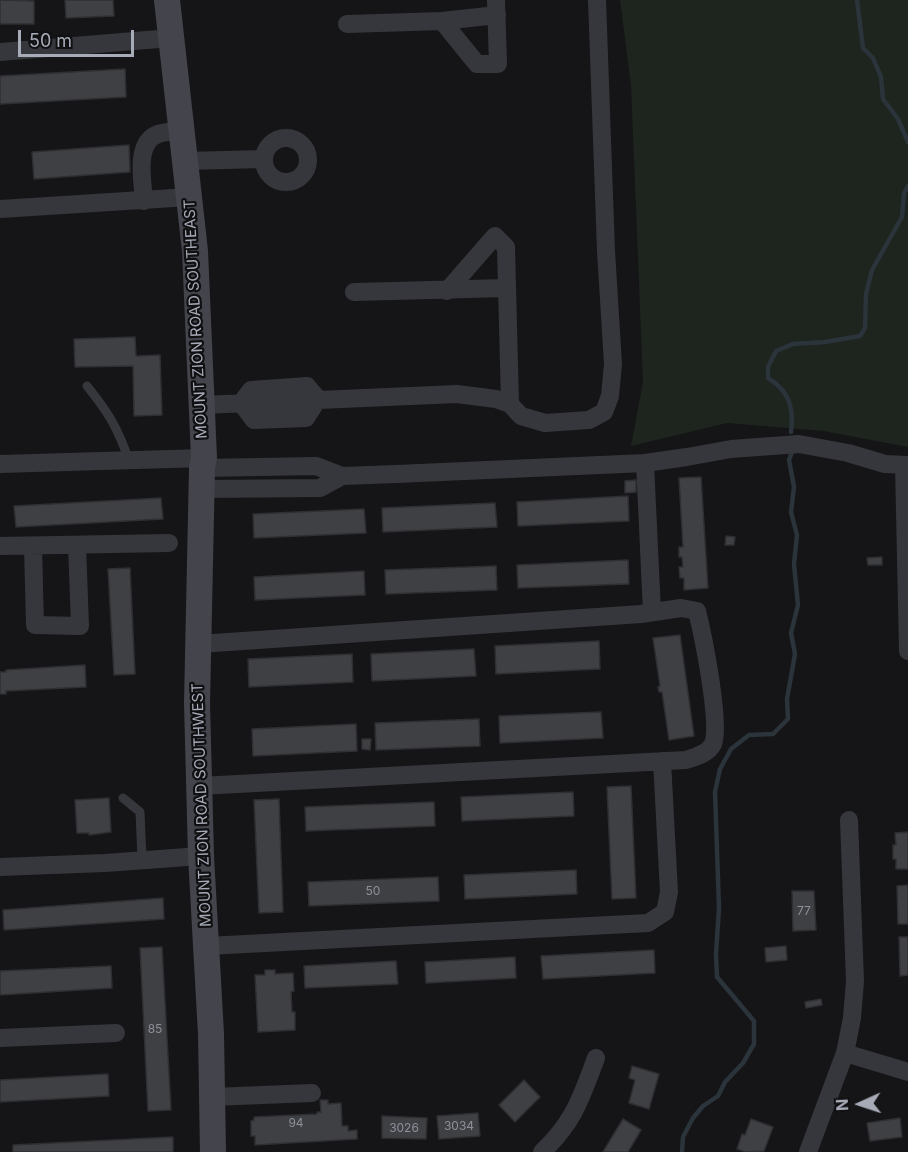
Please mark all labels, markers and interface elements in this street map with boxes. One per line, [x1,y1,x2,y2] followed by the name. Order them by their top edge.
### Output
[21,18,136,56] scale bar
[29,30,72,51] text: 50 m
[181,199,211,439] street label: MOUNT ZION ROAD SOUTHEAST
[189,683,215,927] street label: MOUNT ZION ROAD SOUTHWEST
[366,884,380,898] house number: 50
[797,904,811,918] house number: 77
[148,1022,162,1036] house number: 85
[830,1074,890,1134] north arrow
[832,1098,852,1112] text: N
[288,1116,304,1130] house number: 94
[444,1119,474,1133] house number: 3034
[389,1121,419,1135] house number: 3026

